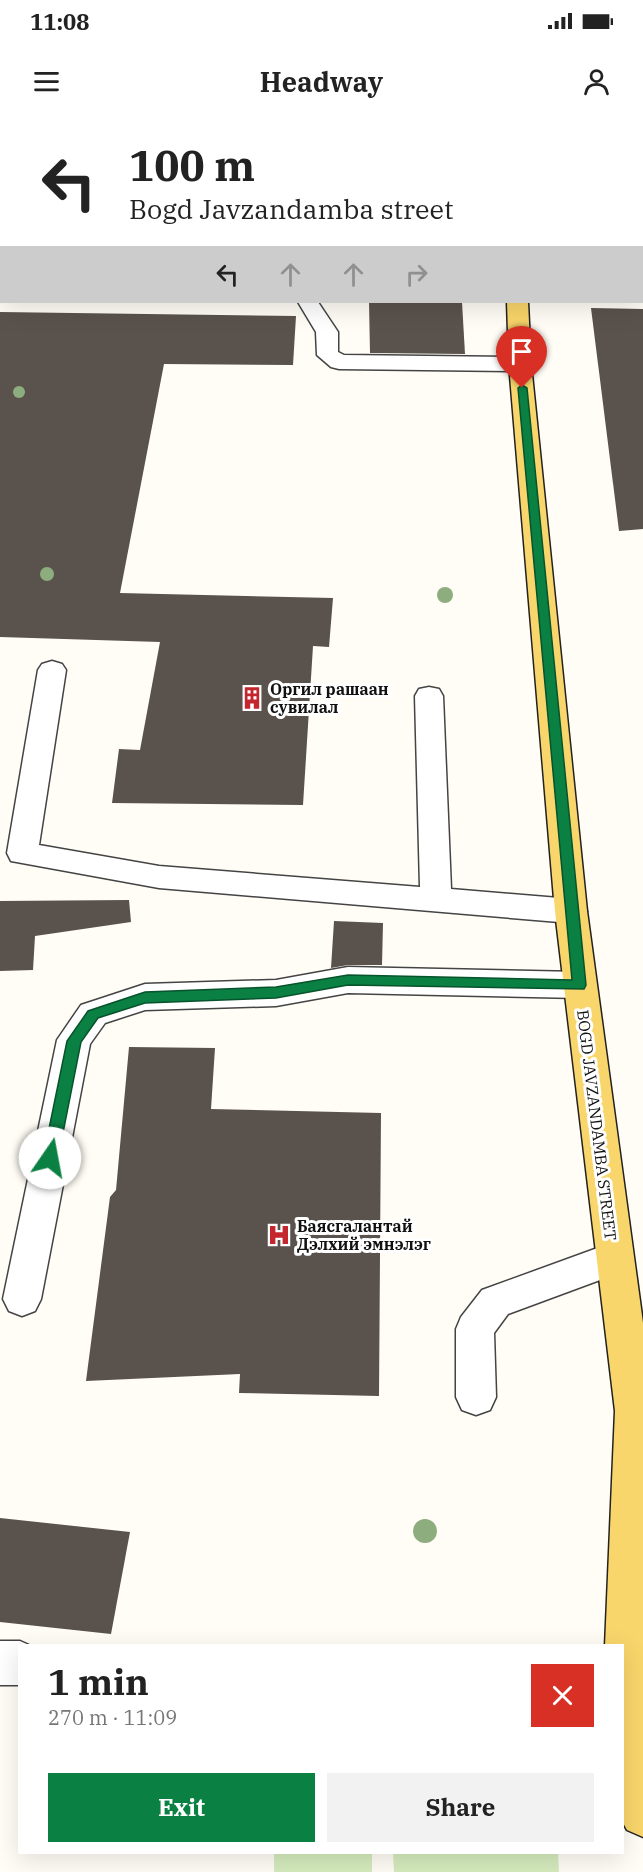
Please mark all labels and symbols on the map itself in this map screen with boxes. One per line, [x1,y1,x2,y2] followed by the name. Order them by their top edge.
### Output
[496,326,547,388] pin
[270,679,389,717] place label: Оргил рашаан сувилал
[239,685,265,711] building icon: Оргил рашаан сувилал
[573,1008,621,1242] street label: BOGD JAVZANDAMBA STREET
[18,1126,82,1190] position arrow
[297,1216,431,1254] place label: Баясгалантай Дэлхий эмнэлэг
[266,1222,292,1248] hospital icon: Баясгалантай Дэлхий эмнэлэг

